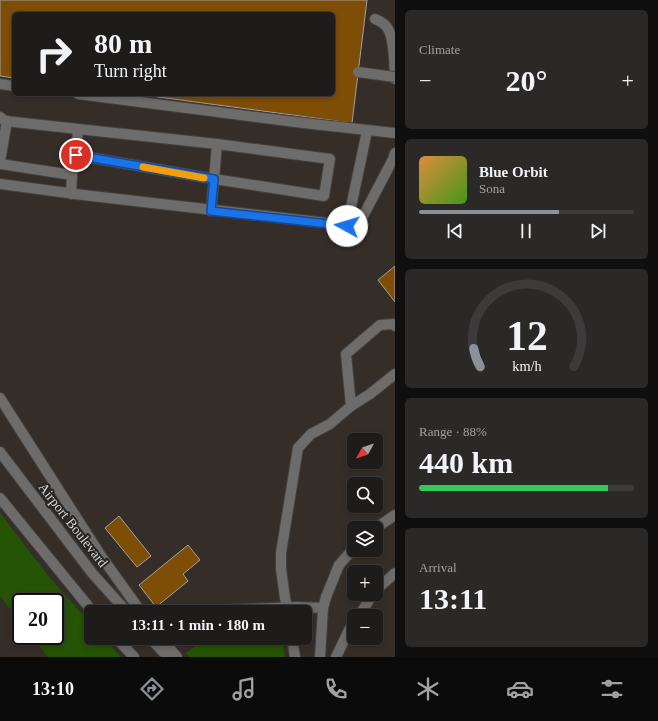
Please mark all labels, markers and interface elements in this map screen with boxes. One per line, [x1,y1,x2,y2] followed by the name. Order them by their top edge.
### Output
[28,28,80,80] icon: right
[94,28,152,59] text: 80 m
[419,42,460,57] text: Climate
[94,61,167,81] text: Turn right
[506,64,548,97] text: 20°
[419,68,431,93] text: −
[622,68,634,93] text: +
[59,138,93,172] pin
[65,144,87,166] icon: arrive
[479,164,548,180] text: Blue Orbit
[479,181,505,196] text: Sona
[326,205,368,247] position arrow
[444,220,466,242] icon: previous
[515,220,537,242] icon: pause
[587,220,609,242] icon: next
[506,312,547,358] text: 12
[512,357,541,373] text: km/h
[419,424,487,439] text: Range · 88%
[347,433,383,469] north arrow
[347,433,383,645] map controls
[419,446,513,479] text: 440 km
[347,477,383,513] button: search
[35,480,111,570] street label: Airport Boulevard
[347,521,383,557] button: layers
[419,560,457,575] text: Arrival
[347,565,383,601] button: +
[419,582,487,615] text: 13:11
[12,593,64,645] speed limit sign: 20
[347,609,383,645] button: −
[131,617,265,633] text: 13:11 · 1 min · 180 m
[138,675,166,703] icon: directions
[230,675,258,703] icon: music
[322,675,350,703] icon: phone
[414,675,442,703] icon: climate
[506,675,534,703] icon: car
[598,675,626,703] icon: filters
[32,679,74,699] text: 13:10

